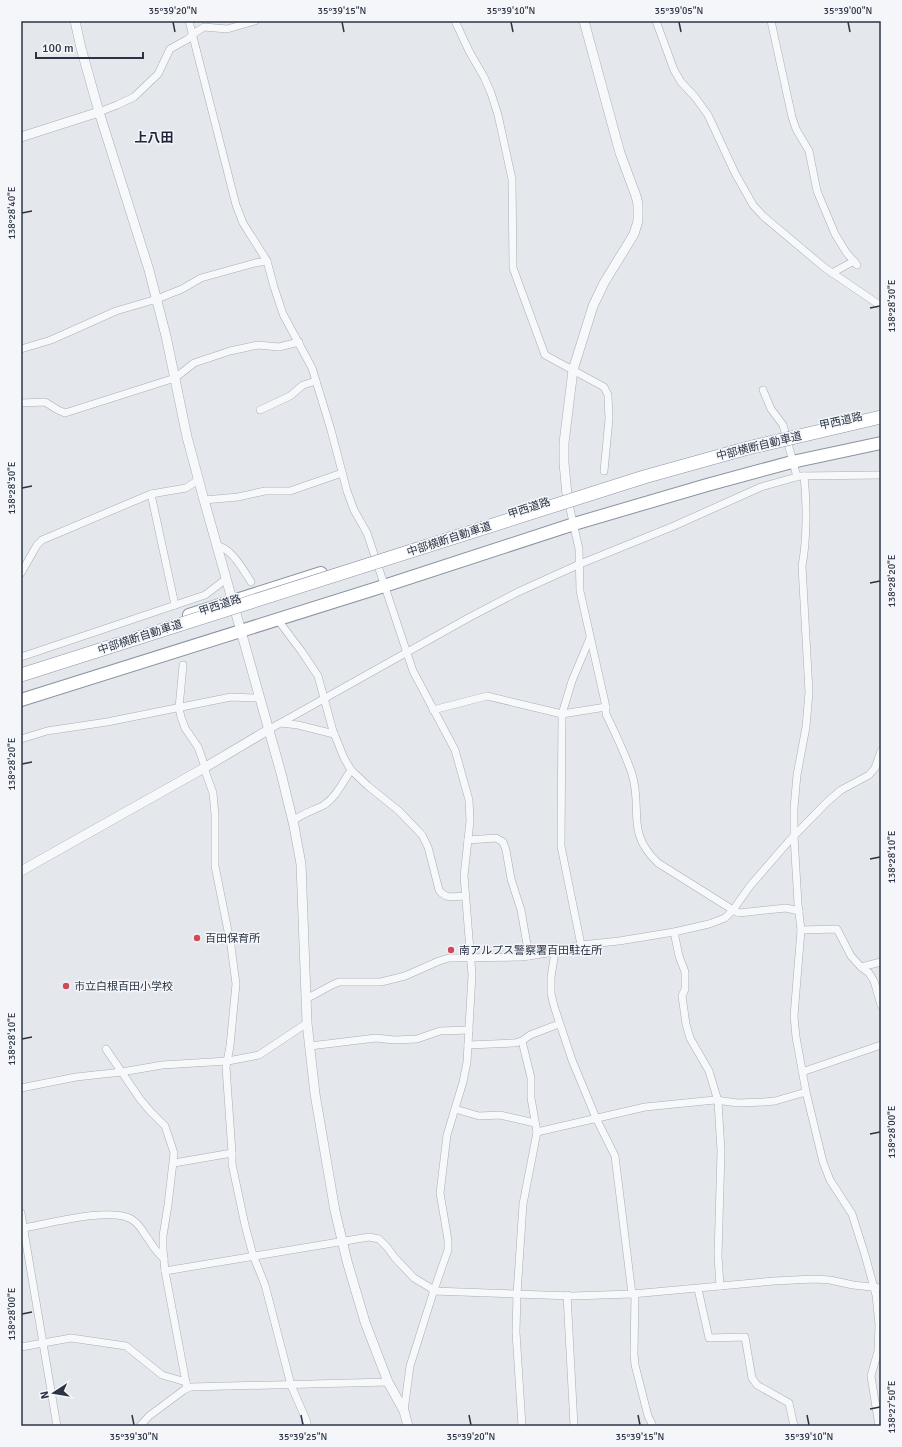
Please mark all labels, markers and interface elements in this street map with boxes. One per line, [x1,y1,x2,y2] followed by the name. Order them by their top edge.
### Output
[149,5,197,17] text: 35°39'20"N
[318,5,366,17] text: 35°39'15"N
[487,5,535,17] text: 35°39'10"N
[655,5,703,17] text: 35°39'05"N
[824,5,872,17] text: 35°39'00"N
[36,34,143,60] scale bar
[42,41,74,56] text: 100 m
[134,130,174,146] district label: 上八田
[6,186,18,240] text: 138°28'40"E
[886,279,898,333] text: 138°28'30"E
[818,410,864,432] street label: 甲西道路
[715,429,803,463] street label: 中部横断自動車道
[6,461,18,515] text: 138°28'30"E
[506,495,552,521] street label: 甲西道路
[405,519,493,559] street label: 中部横断自動車道
[886,554,898,608] text: 138°28'20"E
[197,592,243,618] street label: 甲西道路
[96,617,184,657] street label: 中部横断自動車道
[6,737,18,791] text: 138°28'20"E
[886,830,898,884] text: 138°28'10"E
[205,932,261,945] place label: 百田保育所
[192,933,202,943] marker: 百田保育所
[459,944,603,957] place label: 南アルプス警察署百田駐在所
[446,945,456,955] marker: 南アルプス警察署百田駐在所
[74,980,173,993] place label: 市立白根百田小学校
[61,981,71,991] marker: 市立白根百田小学校
[6,1012,18,1066] text: 138°28'10"E
[886,1105,898,1159] text: 138°28'00"E
[6,1287,18,1341] text: 138°28'00"E
[34,1373,74,1413] north arrow
[886,1380,898,1434] text: 138°27'50"E
[38,1390,52,1400] text: N
[110,1431,158,1443] text: 35°39'30"N
[279,1431,327,1443] text: 35°39'25"N
[447,1431,495,1443] text: 35°39'20"N
[616,1431,664,1443] text: 35°39'15"N
[785,1431,833,1443] text: 35°39'10"N

